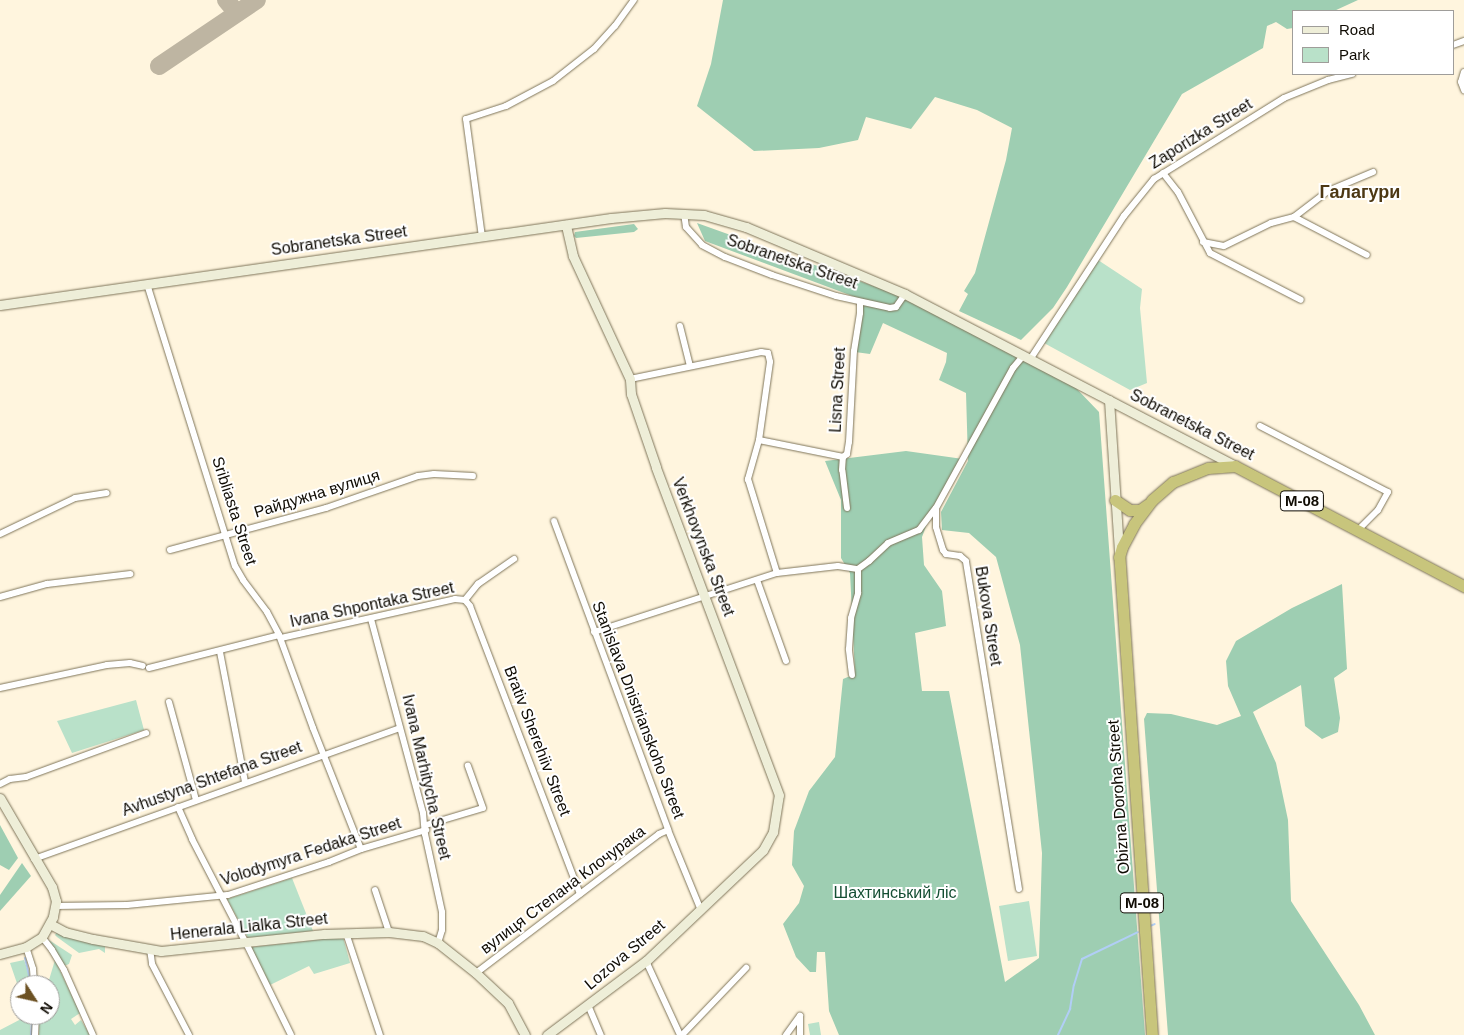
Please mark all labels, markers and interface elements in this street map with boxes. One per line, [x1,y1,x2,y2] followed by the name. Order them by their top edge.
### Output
[1292,10,1454,75] legend
[1339,21,1375,38] text: Road
[1339,46,1370,63] text: Park
[1146,95,1256,173] street label: Zaporizka Street
[1320,181,1400,203] district label: Галагури
[270,222,408,260] street label: Sobranetska Street
[724,231,860,293] street label: Sobranetska Street
[826,347,850,433] street label: Lisna Street
[1127,385,1257,465] street label: Sobranetska Street
[207,454,261,568] street label: Sribliasta Street
[252,466,382,522] street label: Райдужна вулиця
[668,475,738,619] street label: Verkhovynska Street
[1280,488,1324,514] road number: М-08
[971,565,1005,667] street label: Bukova Street
[288,578,456,632] street label: Ivana Shpontaka Street
[588,599,688,821] street label: Stanislava Dnistrianskoho Street
[500,663,574,819] street label: Brativ Sherehiiv Street
[398,693,454,861] street label: Ivana Marhitycha Street
[1104,719,1134,875] street label: Obizna Doroha Street
[119,737,305,821] street label: Avhustyna Shtefana Street
[218,814,404,890] street label: Volodymyra Fedaka Street
[477,822,649,958] street label: вулиця Степана Клочурака
[833,883,957,903] park label: Шахтинський ліс
[1120,890,1164,916] road number: М-08
[169,909,329,945] street label: Henerala Lialka Street
[581,916,669,994] street label: Lozova Street
[10,975,60,1025] north arrow
[37,999,56,1017] text: N

